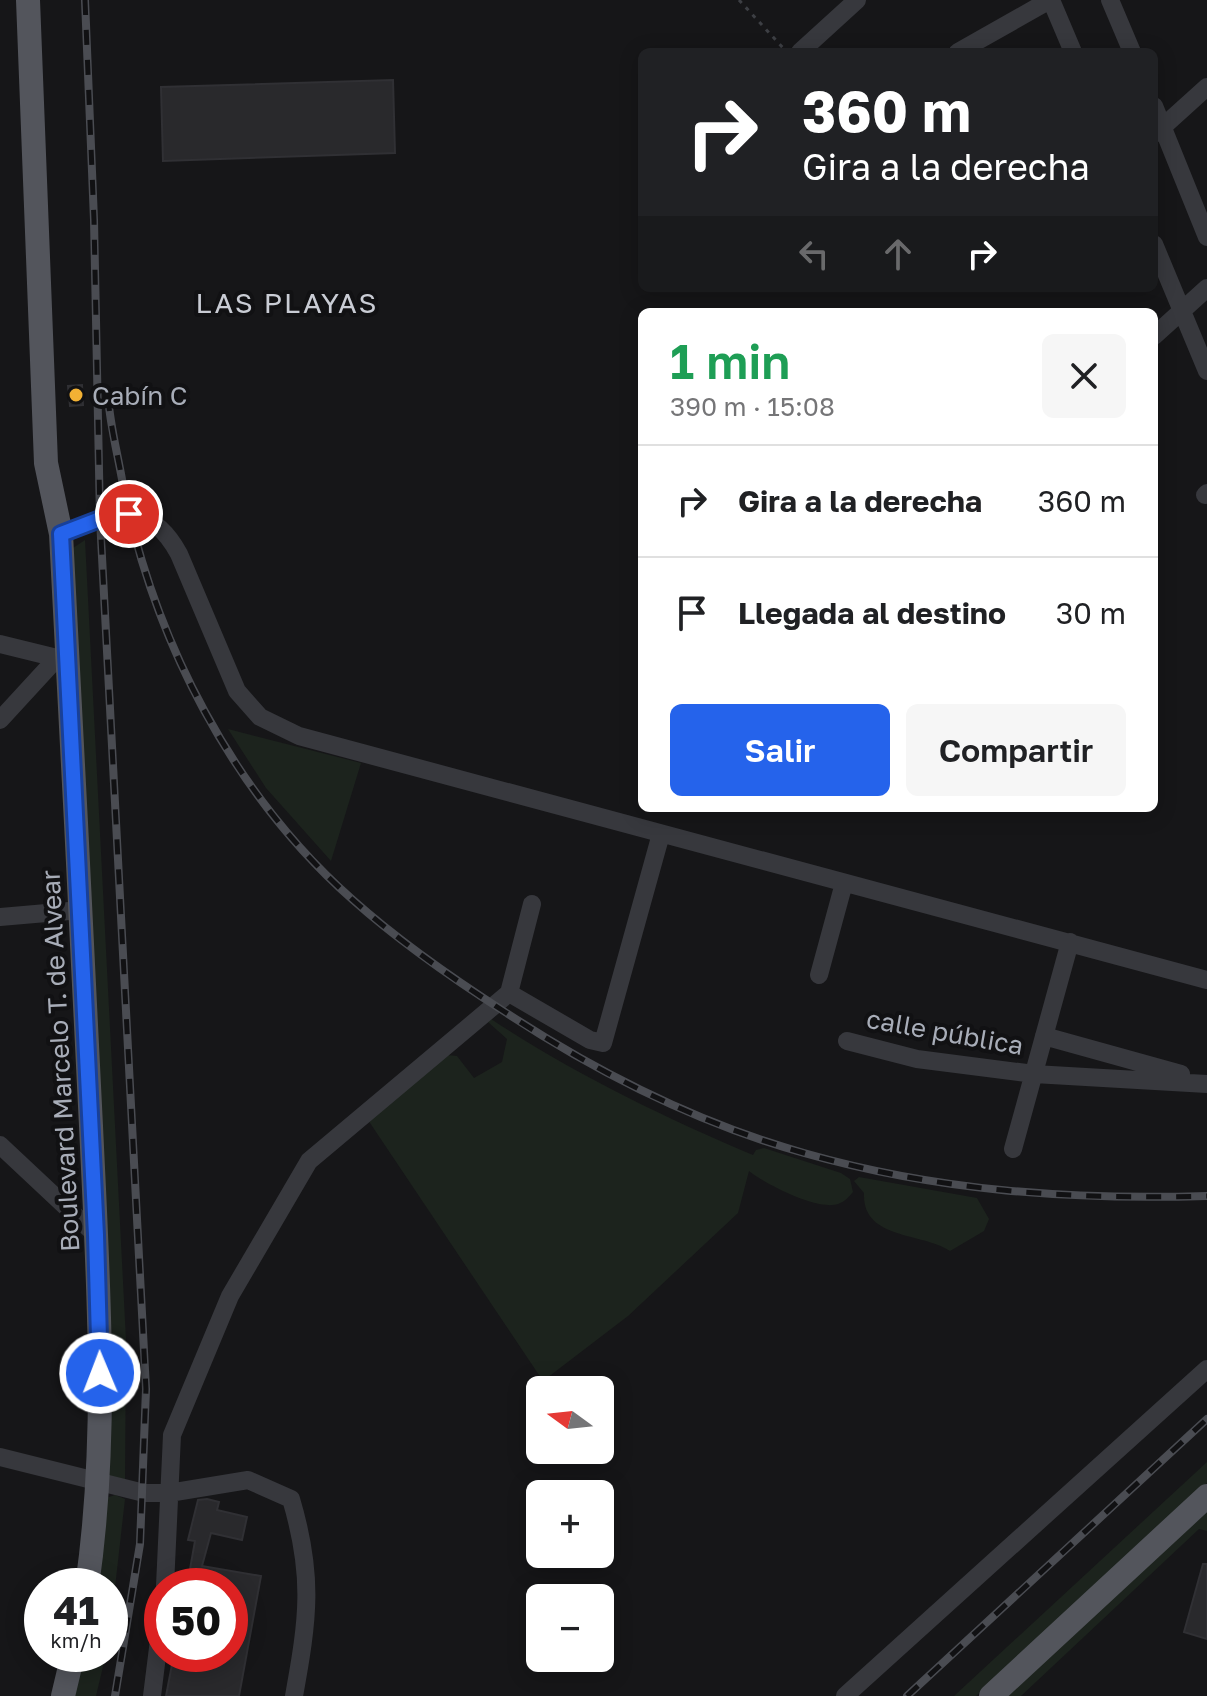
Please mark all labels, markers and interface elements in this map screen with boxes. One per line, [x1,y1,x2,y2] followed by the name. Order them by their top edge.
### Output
[802,77,971,144] text: 360 m
[670,80,774,184] icon: right
[802,145,1090,188] text: Gira a la derecha
[792,232,836,276] icon: left
[876,232,920,276] icon: ahead
[960,232,1004,276] icon: right
[196,286,378,319] district label: LAS PLAYAS
[670,332,790,390] text: 1 min
[1042,334,1126,418] button: close
[92,380,188,411] place label: Cabín C
[67,386,85,404] marker: Cabín C
[670,391,835,422] text: 390 m · 15:08
[670,479,714,523] icon: right
[95,480,163,548] pin
[738,483,982,519] text: Gira a la derecha
[1038,483,1126,519] text: 360 m
[107,492,151,536] icon: arrive
[670,591,714,635] icon: arrive
[738,595,1006,631] text: Llegada al destino
[1056,595,1126,631] text: 30 m
[670,704,890,796] button: Salir
[906,704,1126,796] button: Compartir
[35,869,85,1253] street label: Boulevard Marcelo T. de Alvear
[864,1003,1026,1061] street label: calle pública
[58,1331,142,1415] position arrow
[526,1376,614,1464] north arrow
[526,1376,614,1672] map controls
[526,1480,614,1568] button: +
[144,1568,248,1672] speed limit sign: 50
[526,1584,614,1672] button: −
[53,1586,99,1634] text: 41
[51,1628,101,1652] text: km/h

